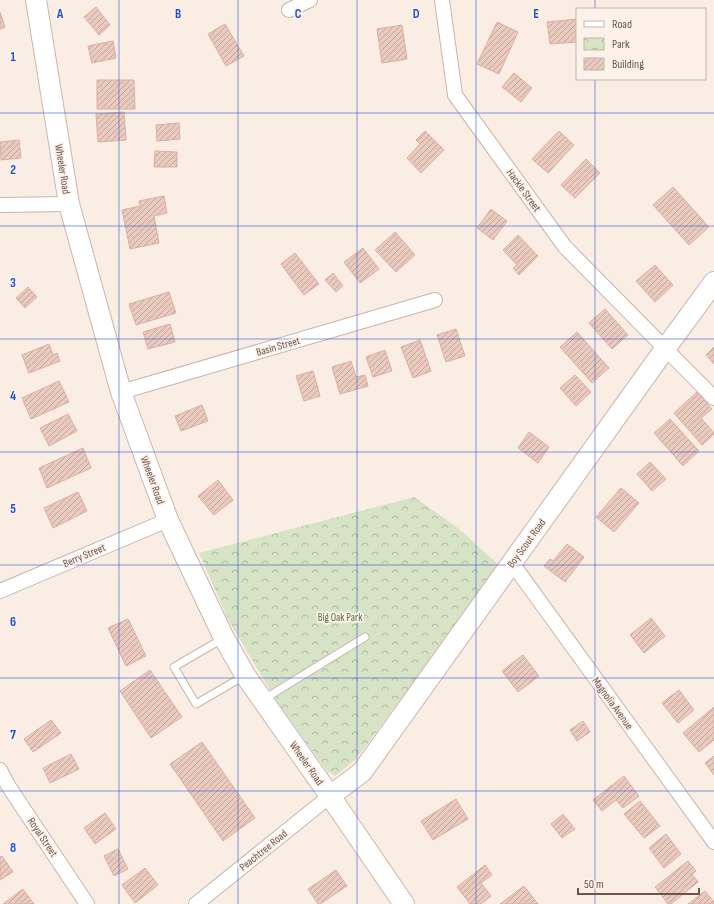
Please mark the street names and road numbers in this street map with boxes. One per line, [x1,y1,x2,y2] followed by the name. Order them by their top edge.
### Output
[52,143,73,195] street label: Wheeler Road
[504,166,544,215] street label: Hackle Street
[255,334,302,359] street label: Basin Street
[138,454,167,506] street label: Wheeler Road
[504,516,549,570] street label: Boy Scout Road
[61,540,108,570] street label: Berry Street
[589,675,636,732] street label: Magnolia Avenue
[287,739,327,788] street label: Wheeler Road
[25,815,61,860] street label: Royal Street
[237,827,290,874] street label: Peachtree Road

